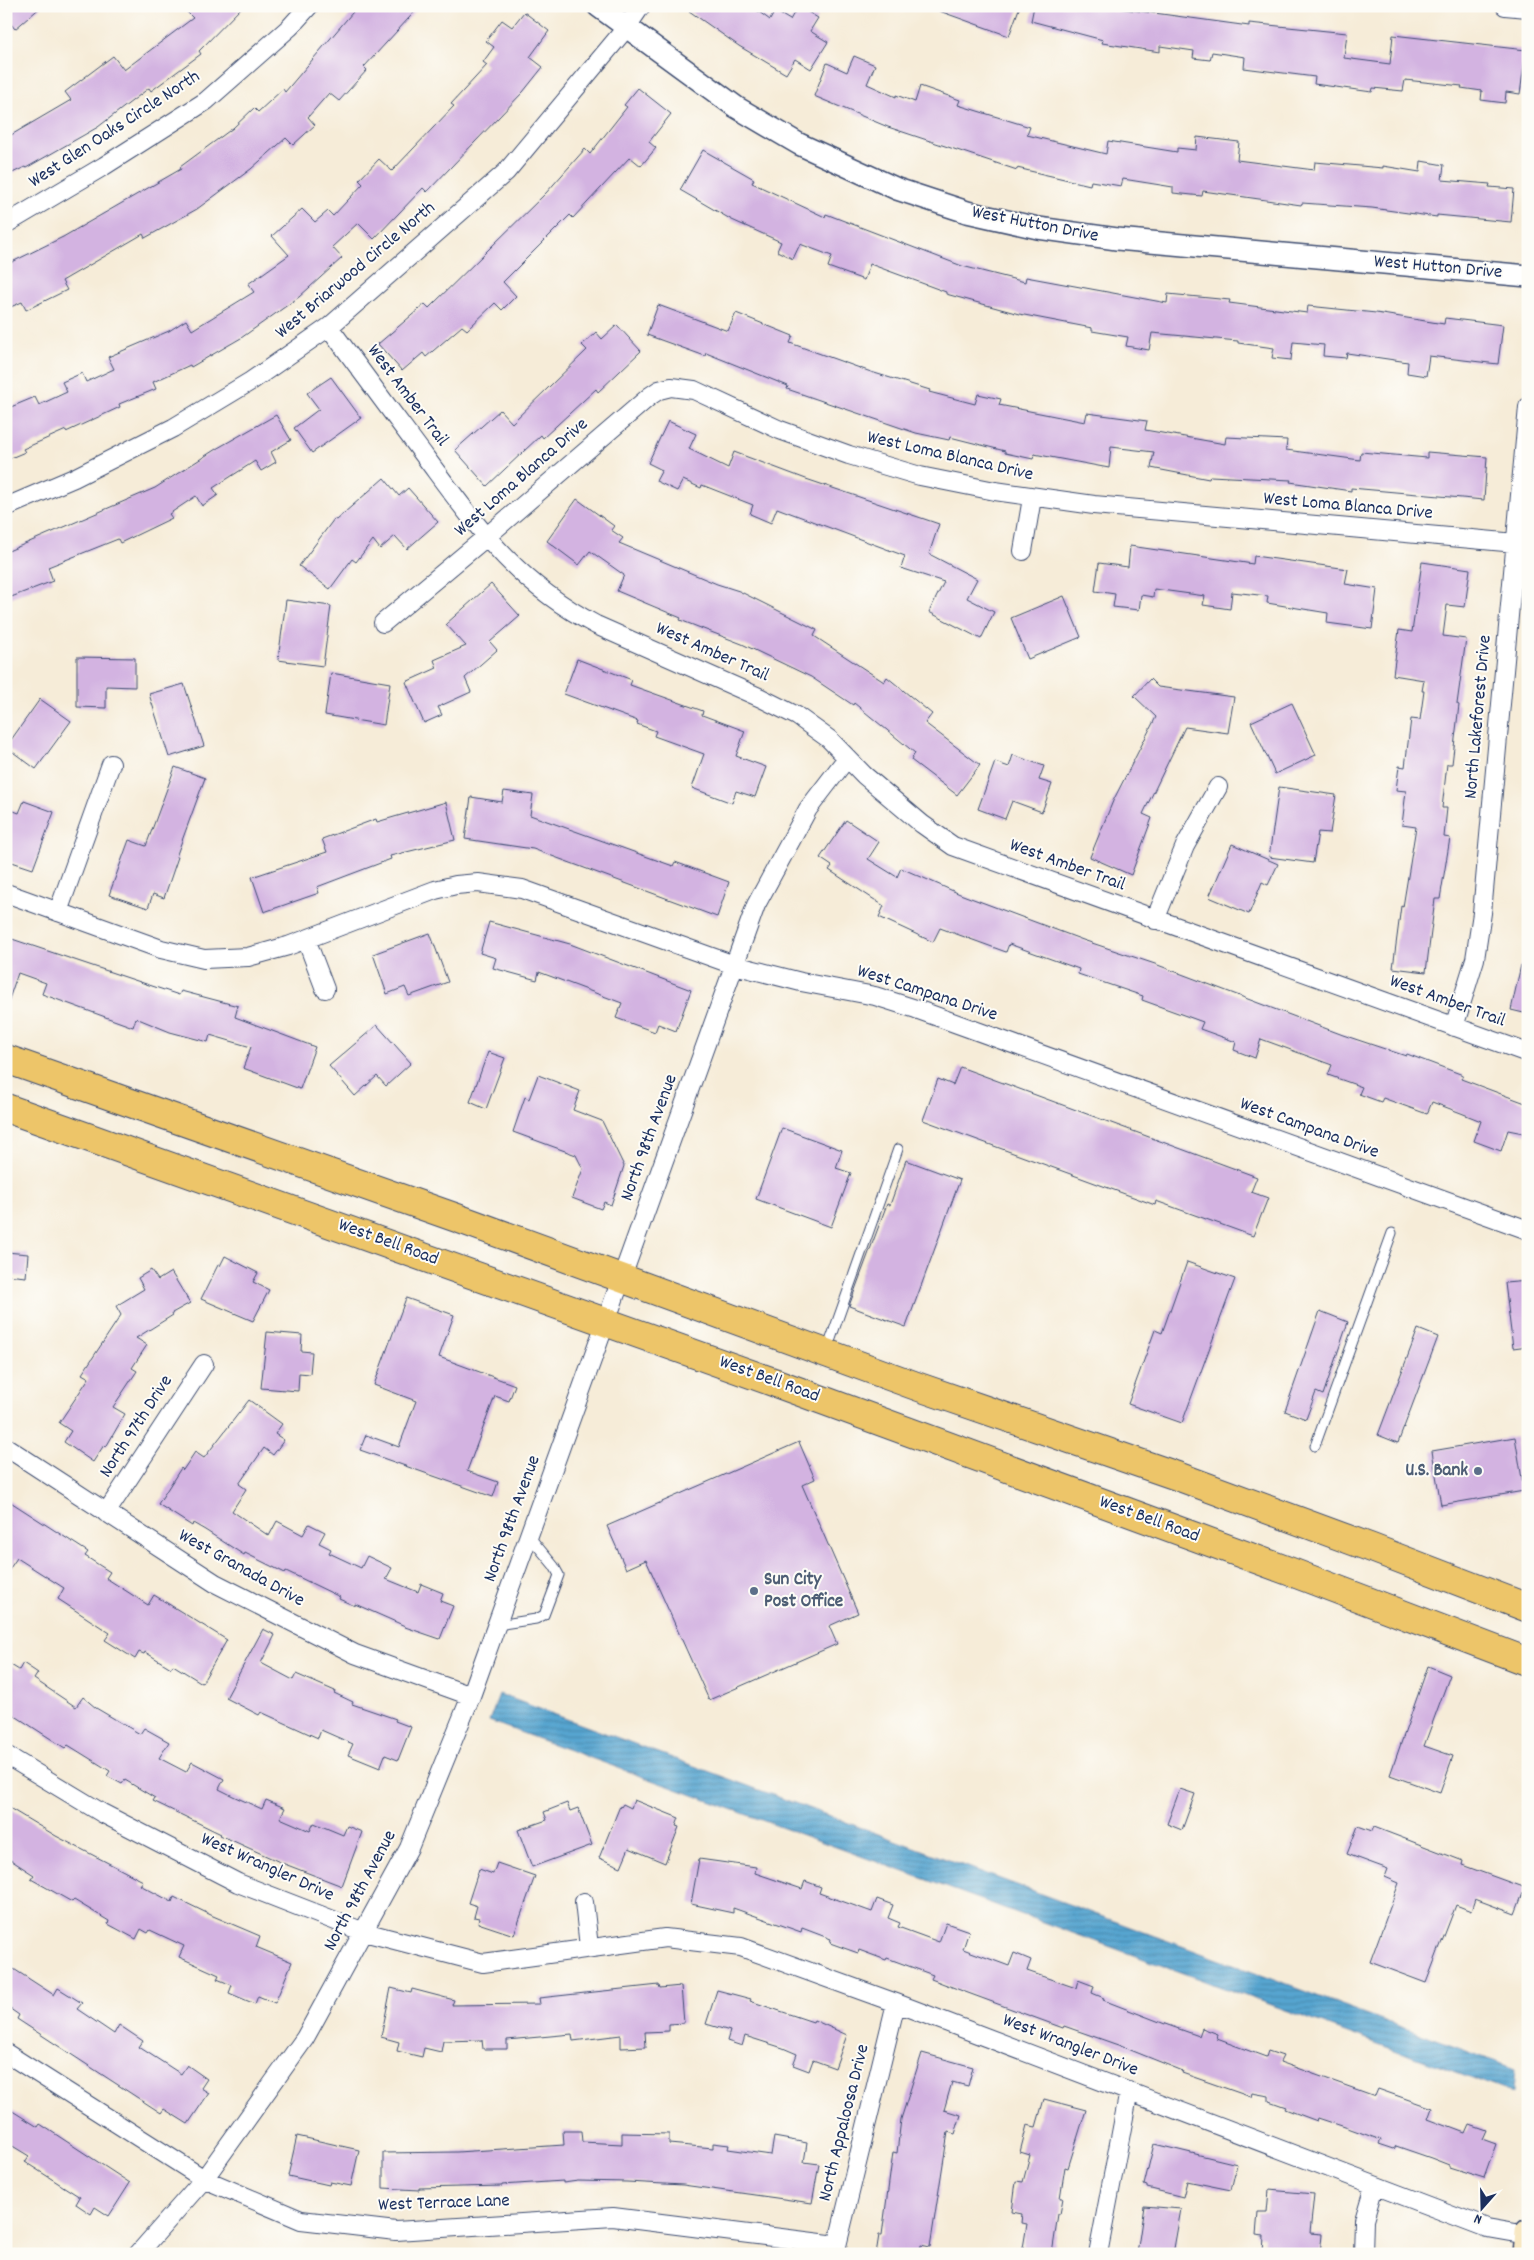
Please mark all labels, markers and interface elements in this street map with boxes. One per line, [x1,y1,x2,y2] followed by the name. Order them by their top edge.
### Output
[24,64,206,196] street label: West Glen Oaks Circle North
[270,196,442,346] street label: West Briarwood Circle North
[969,199,1101,251] street label: West Hutton Drive
[1373,249,1503,287] street label: West Hutton Drive
[360,339,455,453] street label: West Amber Trail
[449,412,595,544] street label: West Loma Blanca Drive
[864,425,1036,489] street label: West Loma Blanca Drive
[1262,486,1434,528] street label: West Loma Blanca Drive
[651,616,773,690] street label: West Amber Trail
[1458,634,1500,800] street label: North Lakeforest Drive
[1005,833,1129,900] street label: West Amber Trail
[853,959,1001,1029] street label: West Campana Drive
[1385,969,1509,1036] street label: West Amber Trail
[615,1071,685,1205] street label: North 98th Avenue
[1236,1091,1382,1167] street label: West Campana Drive
[334,1212,442,1274] street label: West Bell Road
[715,1349,823,1411] street label: West Bell Road
[94,1370,180,1484] street label: North 97th Drive
[478,1452,548,1586] street label: North 98th Avenue
[1405,1458,1468,1485] place label: U.S. Bank
[1472,1465,1484,1477] marker: U.S. Bank
[1095,1489,1203,1551] street label: West Bell Road
[173,1523,309,1615] street label: West Granada Drive
[764,1567,843,1616] place label: Sun City Post Office
[748,1585,760,1597] marker: Sun City Post Office
[196,1826,338,1910] street label: West Wrangler Drive
[318,1826,404,1956] street label: North 98th Avenue
[998,2008,1142,2084] street label: West Wrangler Drive
[812,2042,878,2204] street label: North Appaloosa Drive
[1456,2182,1506,2232] north arrow
[378,2188,510,2220] street label: West Terrace Lane
[1471,2208,1485,2229] text: N

